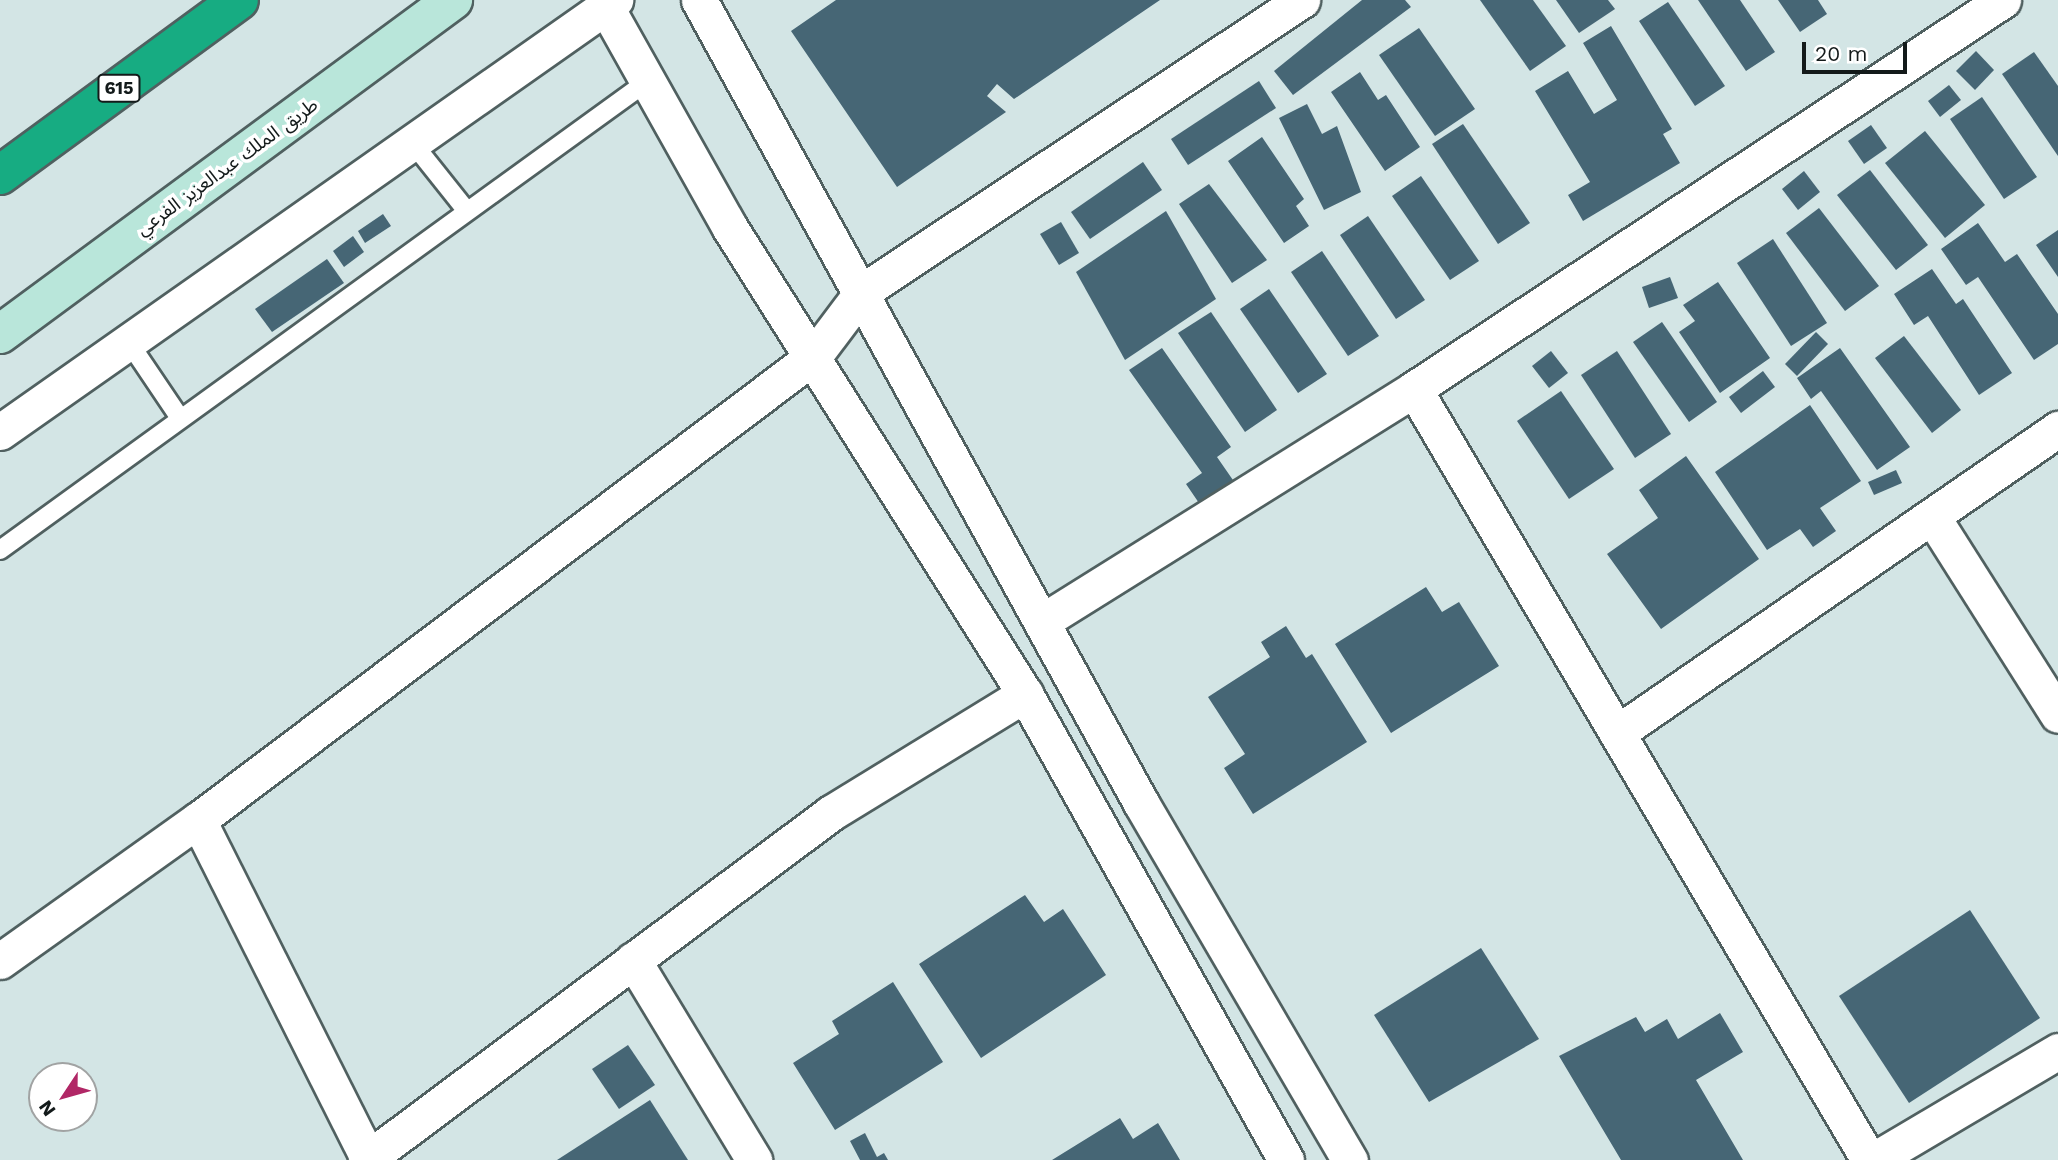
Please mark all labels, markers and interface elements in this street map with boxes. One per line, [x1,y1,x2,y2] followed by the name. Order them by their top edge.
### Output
[1806,28,1911,72] scale bar
[1815,41,1867,66] text: 20 m
[96,74,142,102] road number: 615
[132,93,322,241] street label: طريق الملك عبدالعزيز الفرعي
[28,1062,98,1132] north arrow
[34,1096,61,1121] text: N

